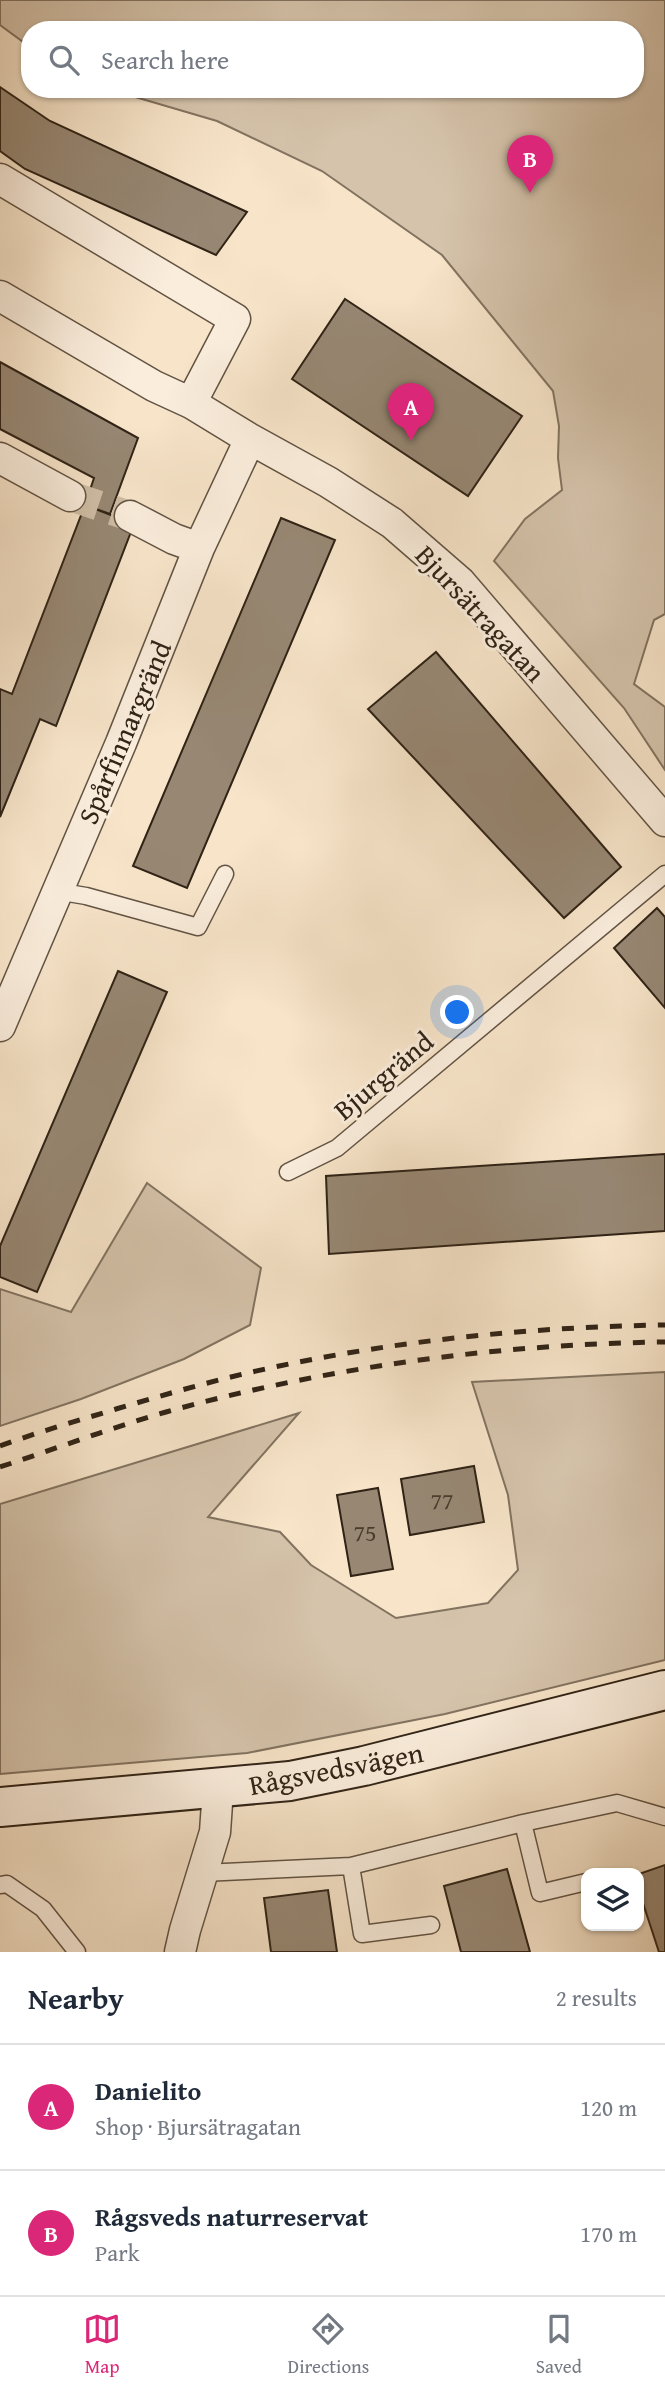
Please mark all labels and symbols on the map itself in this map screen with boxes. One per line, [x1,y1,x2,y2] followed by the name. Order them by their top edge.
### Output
[507,135,553,193] pin: B
[388,383,434,441] pin: A
[406,535,556,691] street label: Bjursätragatan
[67,634,181,830] street label: Spårfinnargränd
[440,995,474,1029] your location
[324,1021,442,1129] street label: Bjurgränd
[430,1483,454,1518] house number: 77
[353,1515,377,1550] house number: 75
[245,1731,427,1805] street label: Rågsvedsvägen

